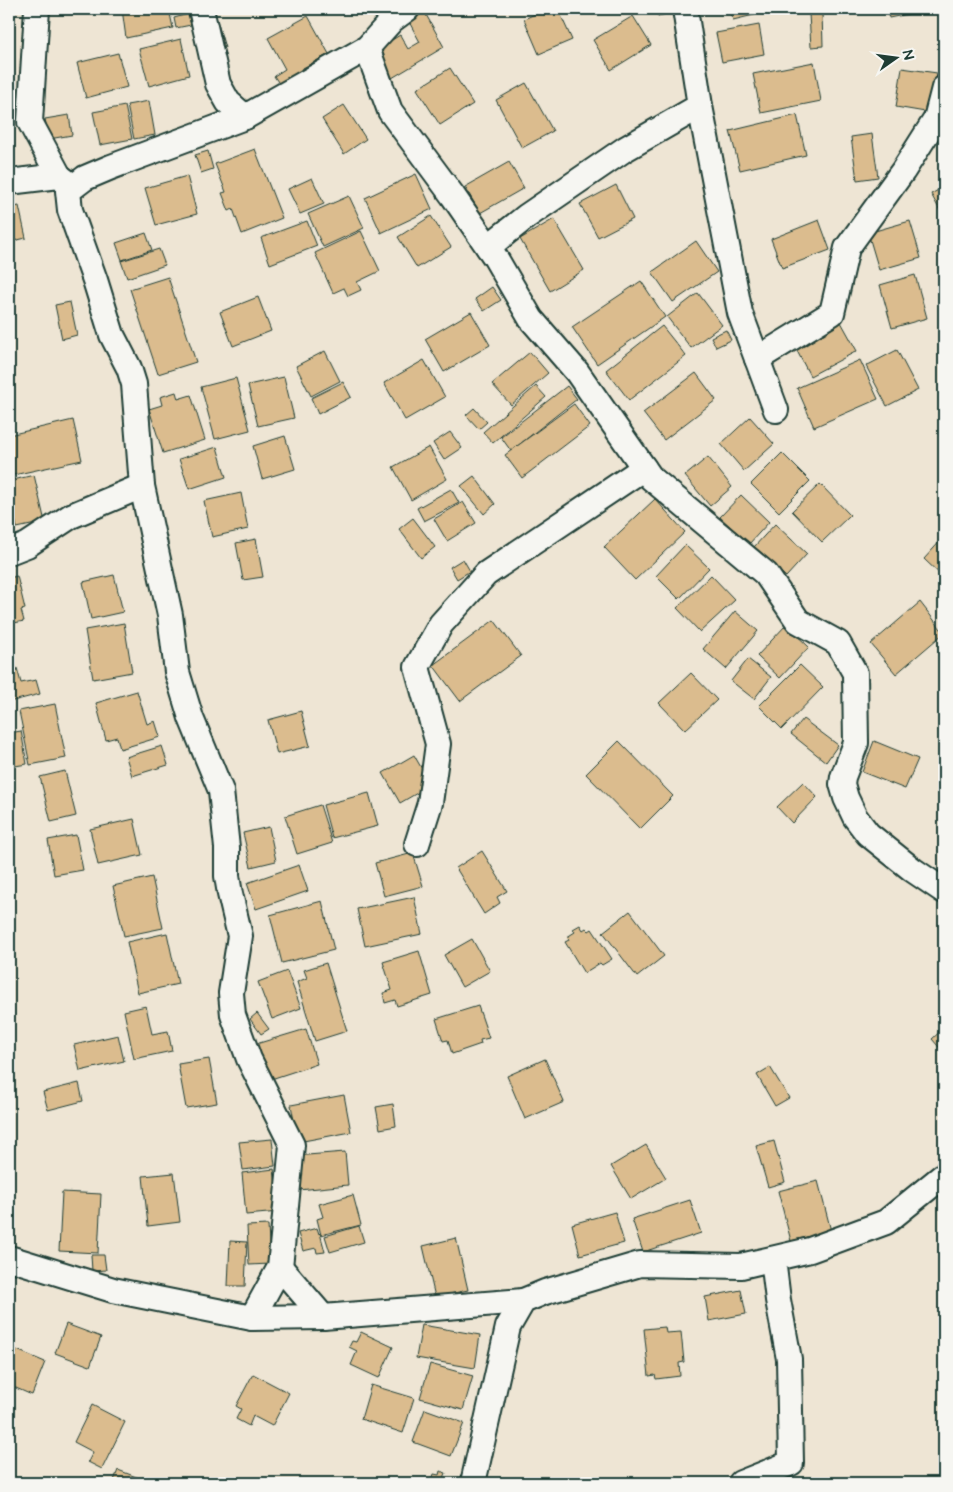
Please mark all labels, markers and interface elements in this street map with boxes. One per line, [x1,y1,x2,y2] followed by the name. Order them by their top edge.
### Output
[870,32,920,82] north arrow
[897,48,918,62] text: N

